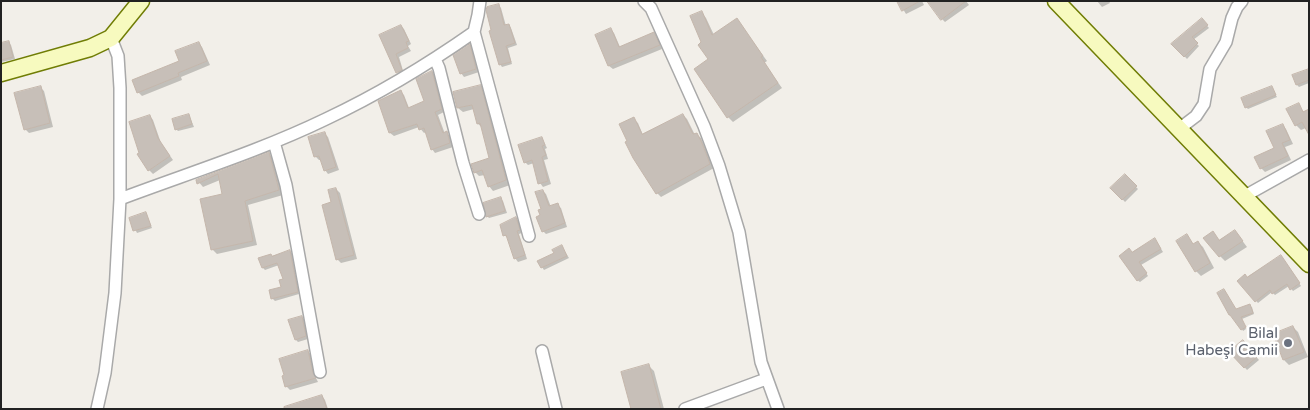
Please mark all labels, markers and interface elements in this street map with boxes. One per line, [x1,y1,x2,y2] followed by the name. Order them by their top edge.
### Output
[1185,325,1278,360] place label: Bilal Habeşi Camii
[1282,337,1294,349] marker: Bilal Habeşi Camii

